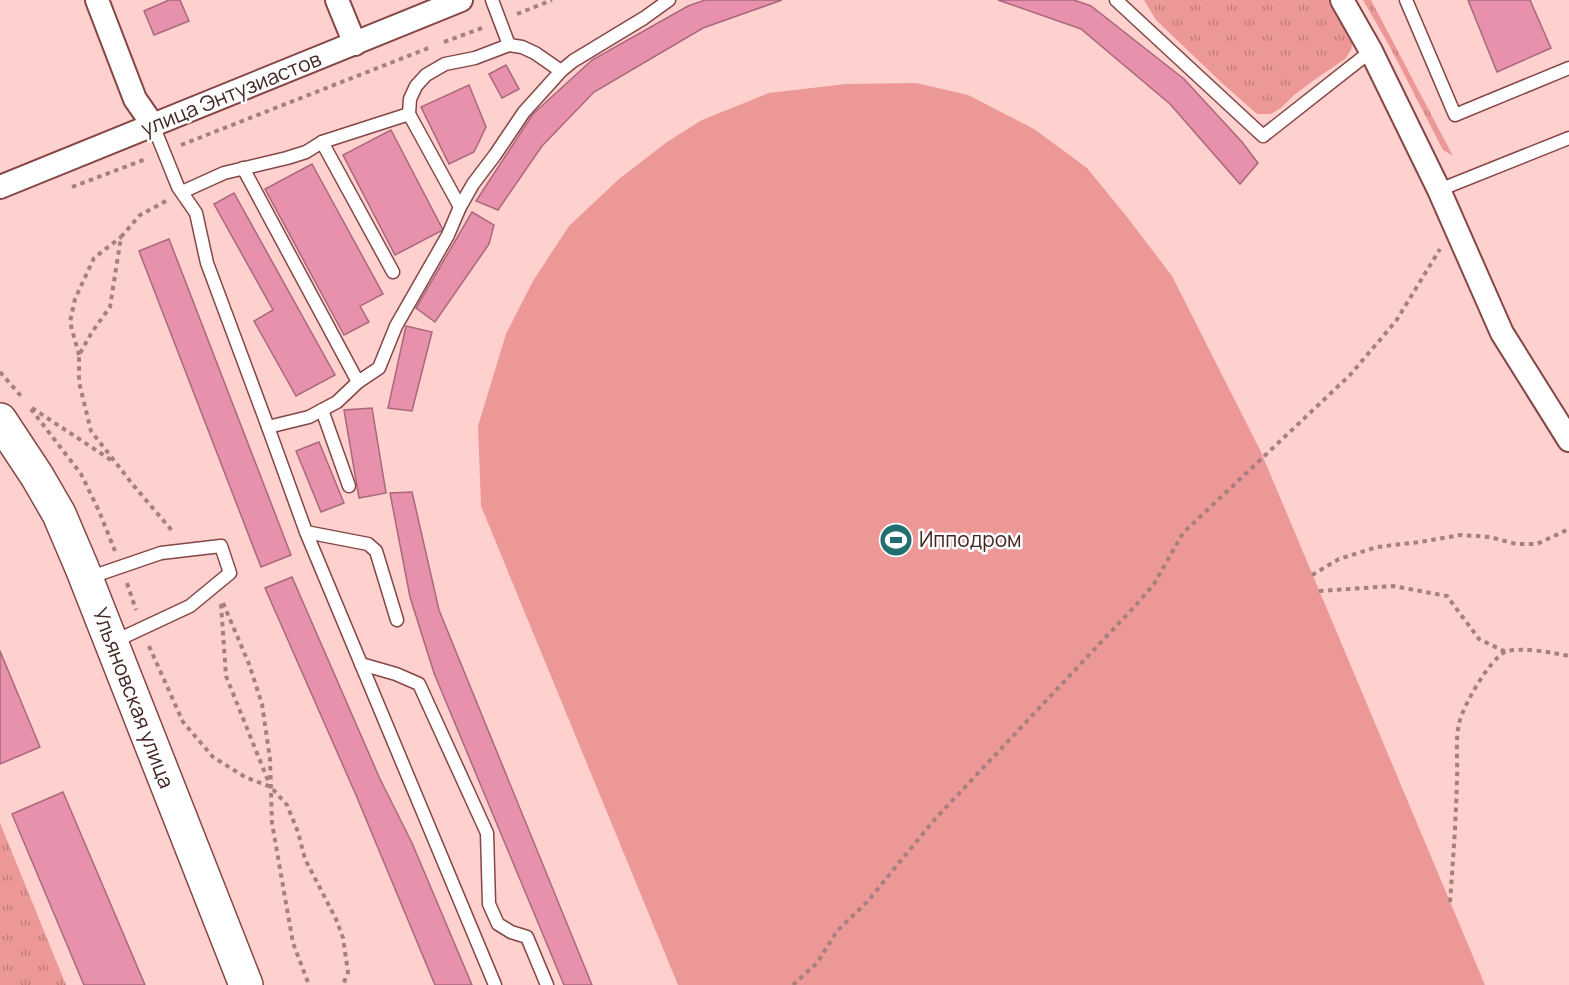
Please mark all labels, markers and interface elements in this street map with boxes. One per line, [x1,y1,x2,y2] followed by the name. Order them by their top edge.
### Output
[136,44,325,142] street label: улица Энтузиастов
[878,522,914,558] sports icon: Ипподром
[919,525,1022,553] place label: Ипподром
[87,603,181,792] street label: Ульяновская улица

